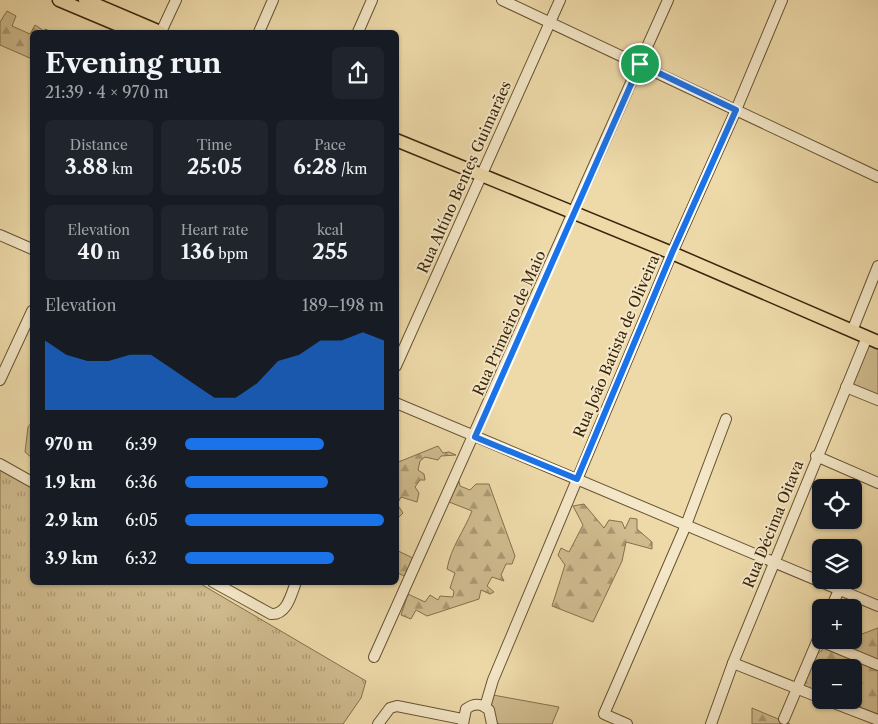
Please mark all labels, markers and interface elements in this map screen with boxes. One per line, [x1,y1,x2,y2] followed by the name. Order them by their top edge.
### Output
[619,43,661,85] pin
[45,46,221,80] text: Evening run
[332,47,384,99] button: share
[626,50,654,78] icon: arrive
[413,78,515,276] street label: Rua Altíno Bentes Guimarães
[45,82,169,102] text: 21:39 · 4 × 970 m
[70,136,128,154] text: Distance
[197,136,232,154] text: Time
[314,136,346,154] text: Pace
[65,154,108,179] text: 3.88
[187,154,242,179] text: 25:05
[293,154,337,179] text: 6:28
[108,160,133,178] text: km
[337,160,367,178] text: /km
[68,221,130,239] text: Elevation
[181,221,248,239] text: Heart rate
[317,221,343,239] text: kcal
[78,239,103,264] text: 40
[181,239,215,264] text: 136
[312,239,348,264] text: 255
[103,245,120,263] text: m
[215,245,248,263] text: bpm
[468,247,550,399] street label: Rua Primeiro de Maio
[569,252,663,440] street label: Rua João Batista de Oliveira
[45,295,116,315] text: Elevation
[302,295,384,315] text: 189–198 m
[45,434,93,454] text: 970 m
[125,434,157,454] text: 6:39
[739,457,807,591] street label: Rua Décima Oitava
[45,472,96,492] text: 1.9 km
[125,472,157,492] text: 6:36
[812,479,862,709] map controls
[812,479,862,529] button: locate
[45,510,99,530] text: 2.9 km
[125,510,158,530] text: 6:05
[812,539,862,589] button: layers
[45,548,98,568] text: 3.9 km
[125,548,157,568] text: 6:32
[812,599,862,649] button: +
[812,659,862,709] button: −

